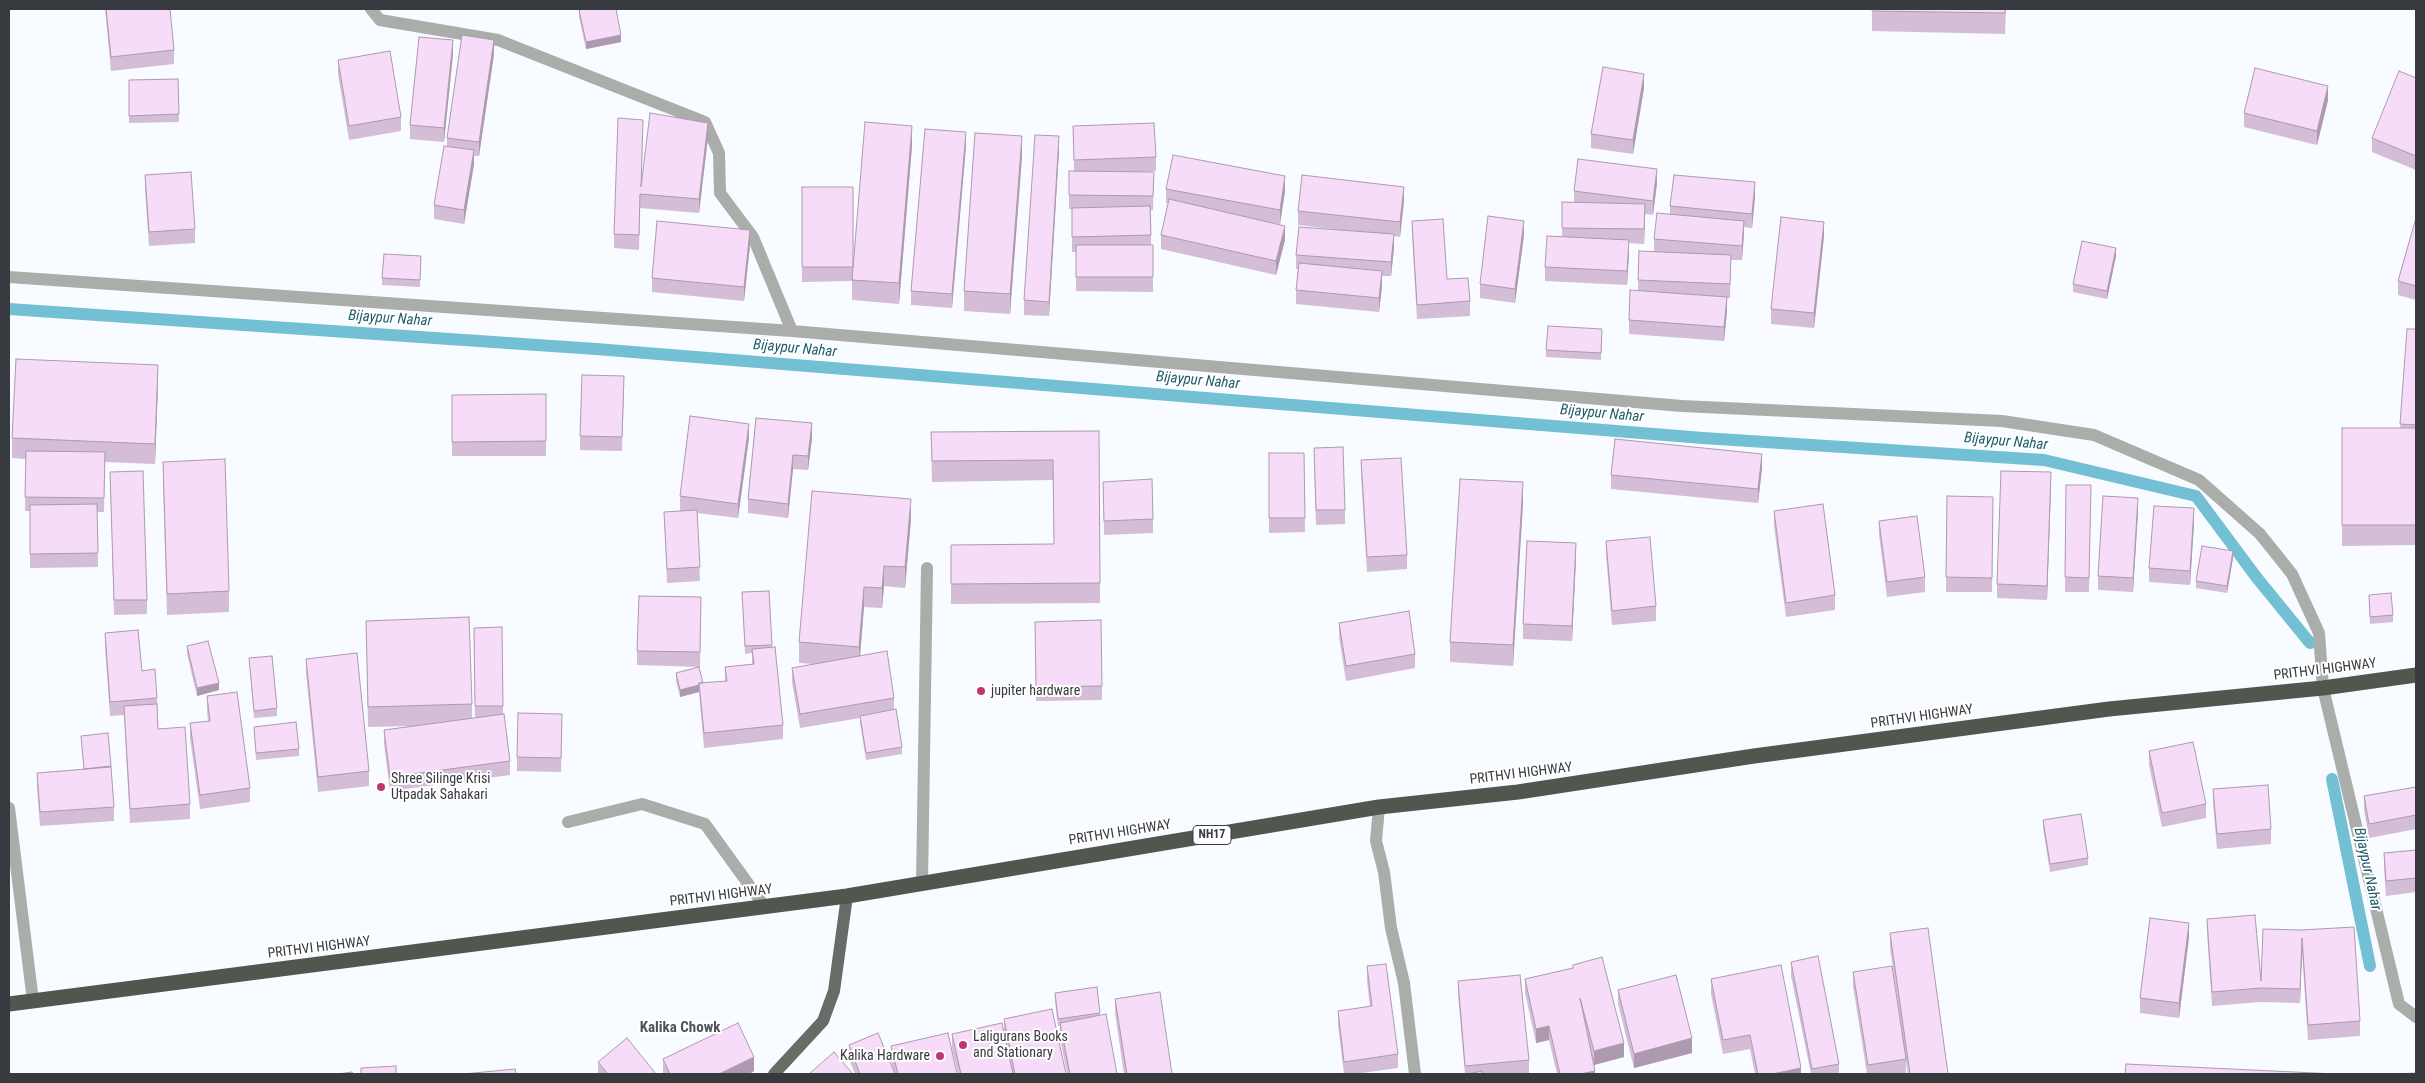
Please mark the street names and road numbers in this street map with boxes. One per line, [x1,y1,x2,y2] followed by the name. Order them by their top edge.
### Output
[2273,655,2377,685] street label: PRITHVI HIGHWAY
[1870,701,1974,733] street label: PRITHVI HIGHWAY
[1469,759,1573,789] street label: PRITHVI HIGHWAY
[1068,817,1172,849] street label: PRITHVI HIGHWAY
[1193,826,1231,844] road number: NH17
[669,881,773,911] street label: PRITHVI HIGHWAY
[267,933,371,963] street label: PRITHVI HIGHWAY

